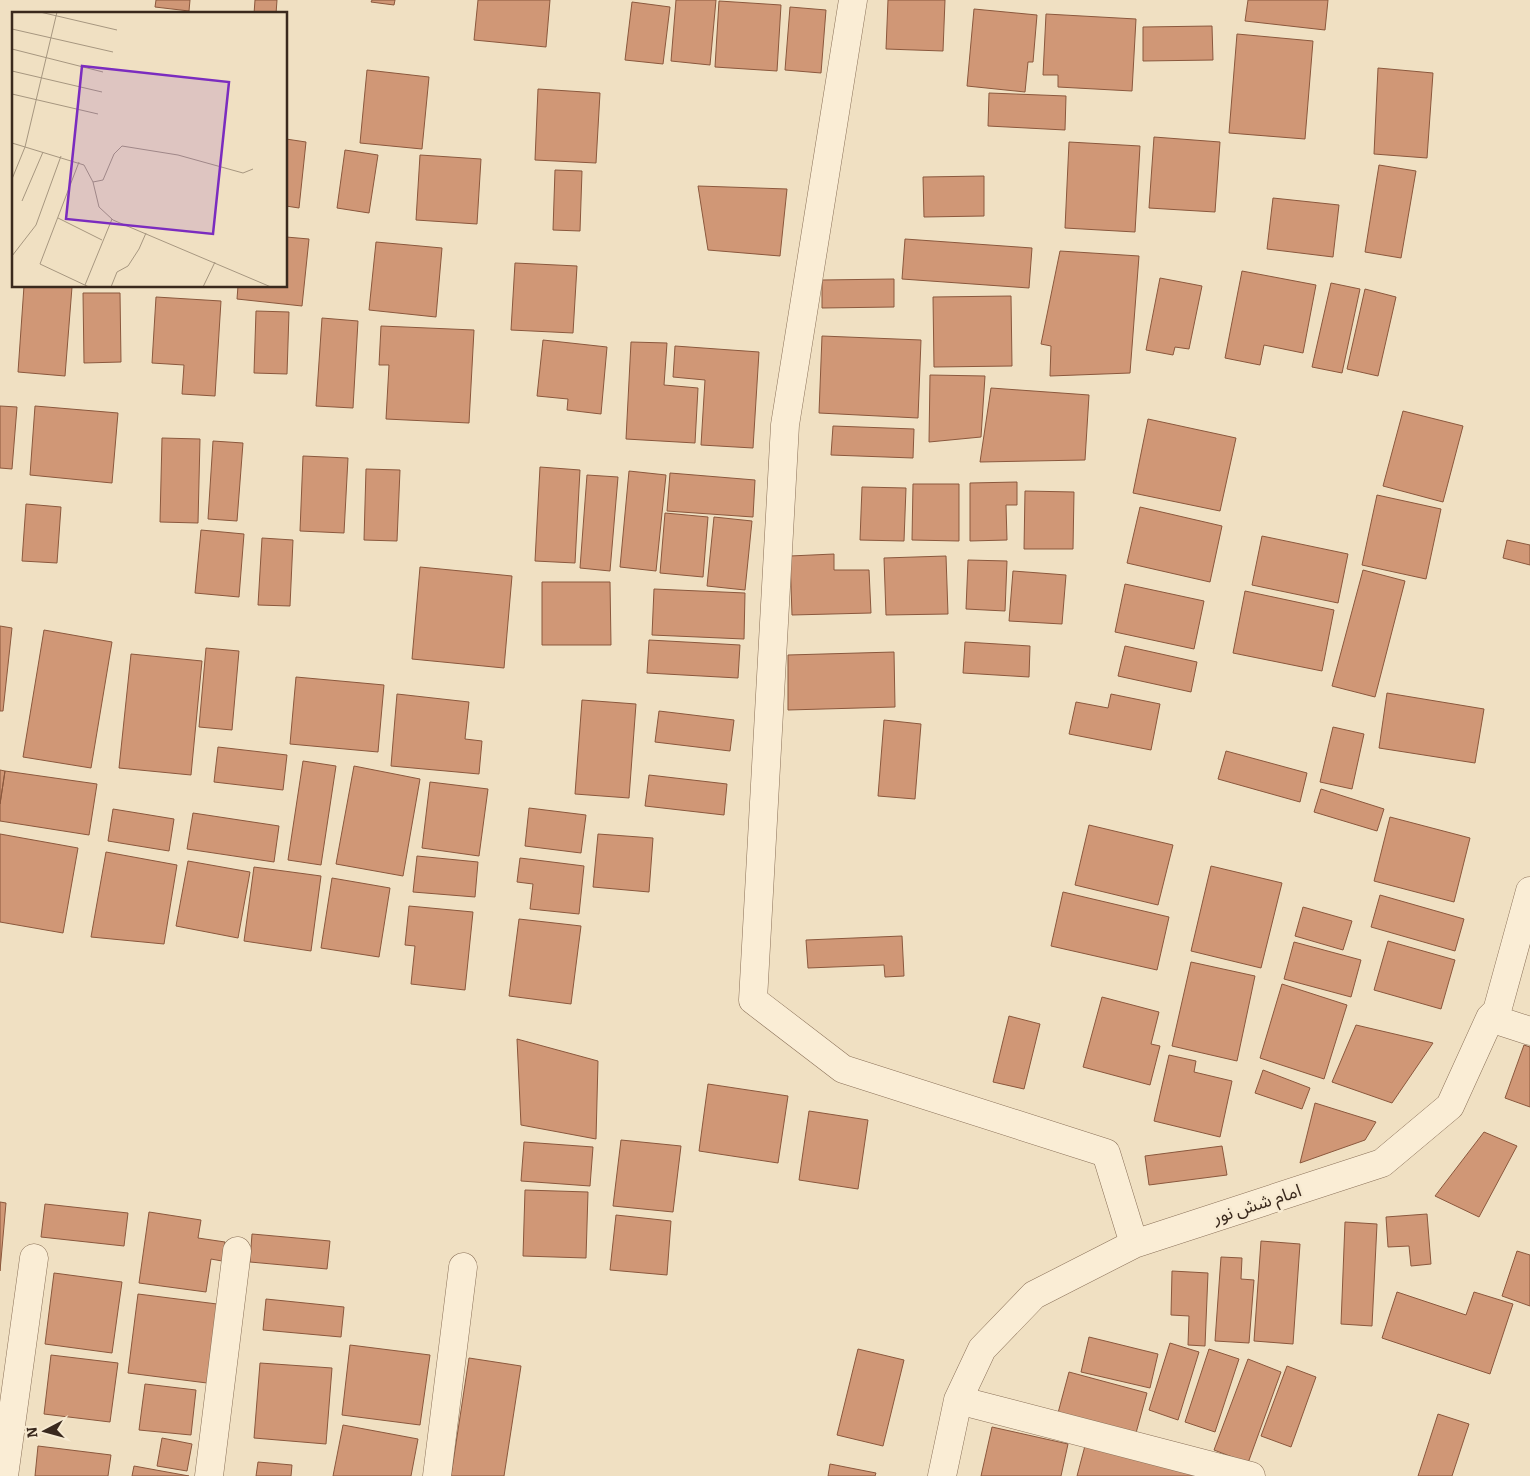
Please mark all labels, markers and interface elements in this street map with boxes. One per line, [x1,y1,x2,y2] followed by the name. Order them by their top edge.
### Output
[12,12,288,288] inset map
[1209,1179,1305,1232] street label: امام شش نور
[20,1406,70,1456] north arrow
[24,1426,42,1439] text: N

